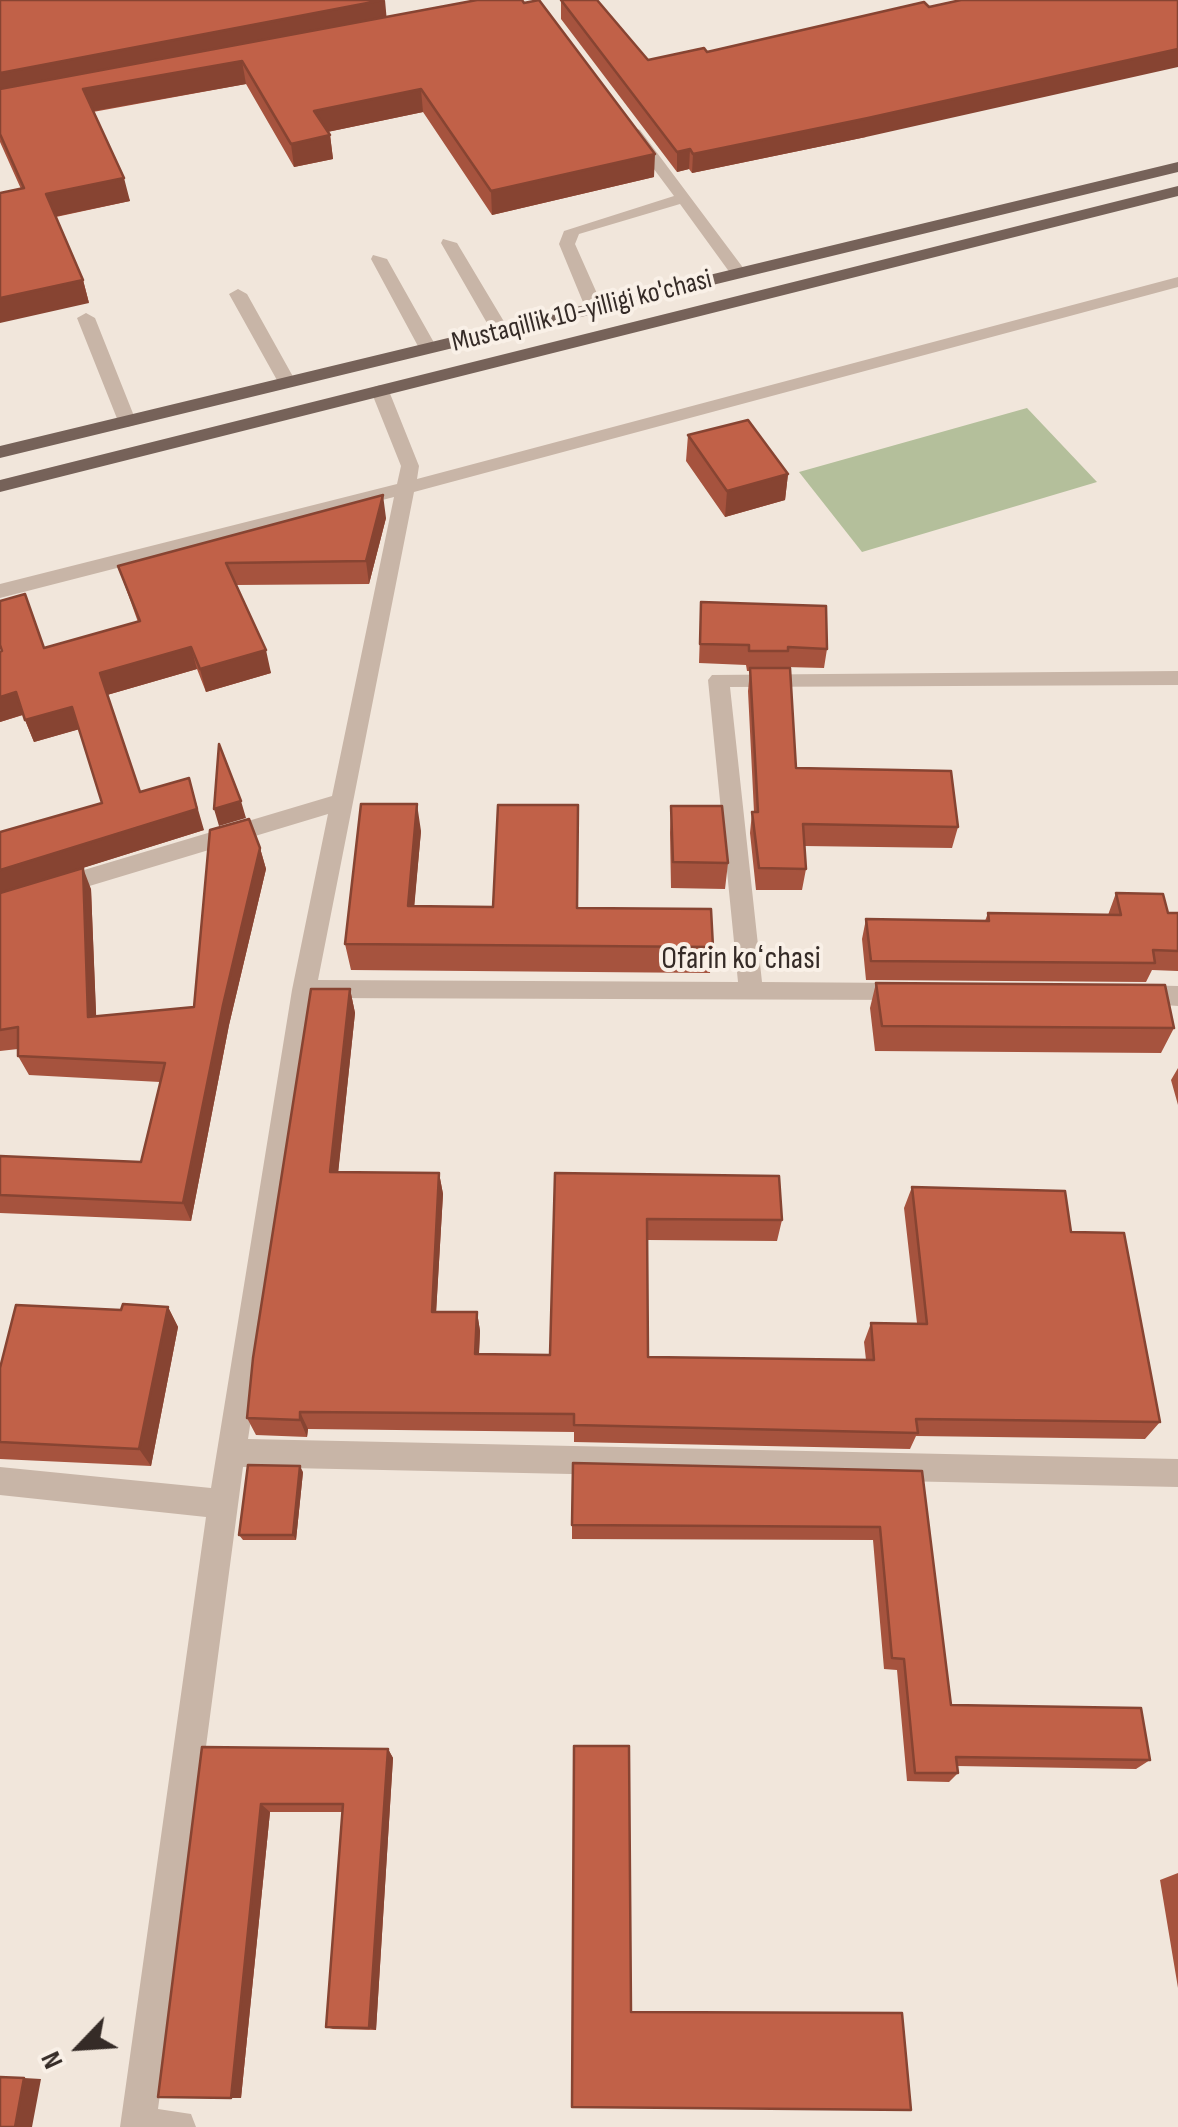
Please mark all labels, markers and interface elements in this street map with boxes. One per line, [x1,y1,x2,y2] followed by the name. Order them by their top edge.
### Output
[449,263,715,361] street label: Mustaqillik 10-yilligi ko'chasi
[661,941,821,979] street label: Ofarin koʻchasi
[30,1997,130,2097] north arrow
[34,2046,70,2074] text: N

